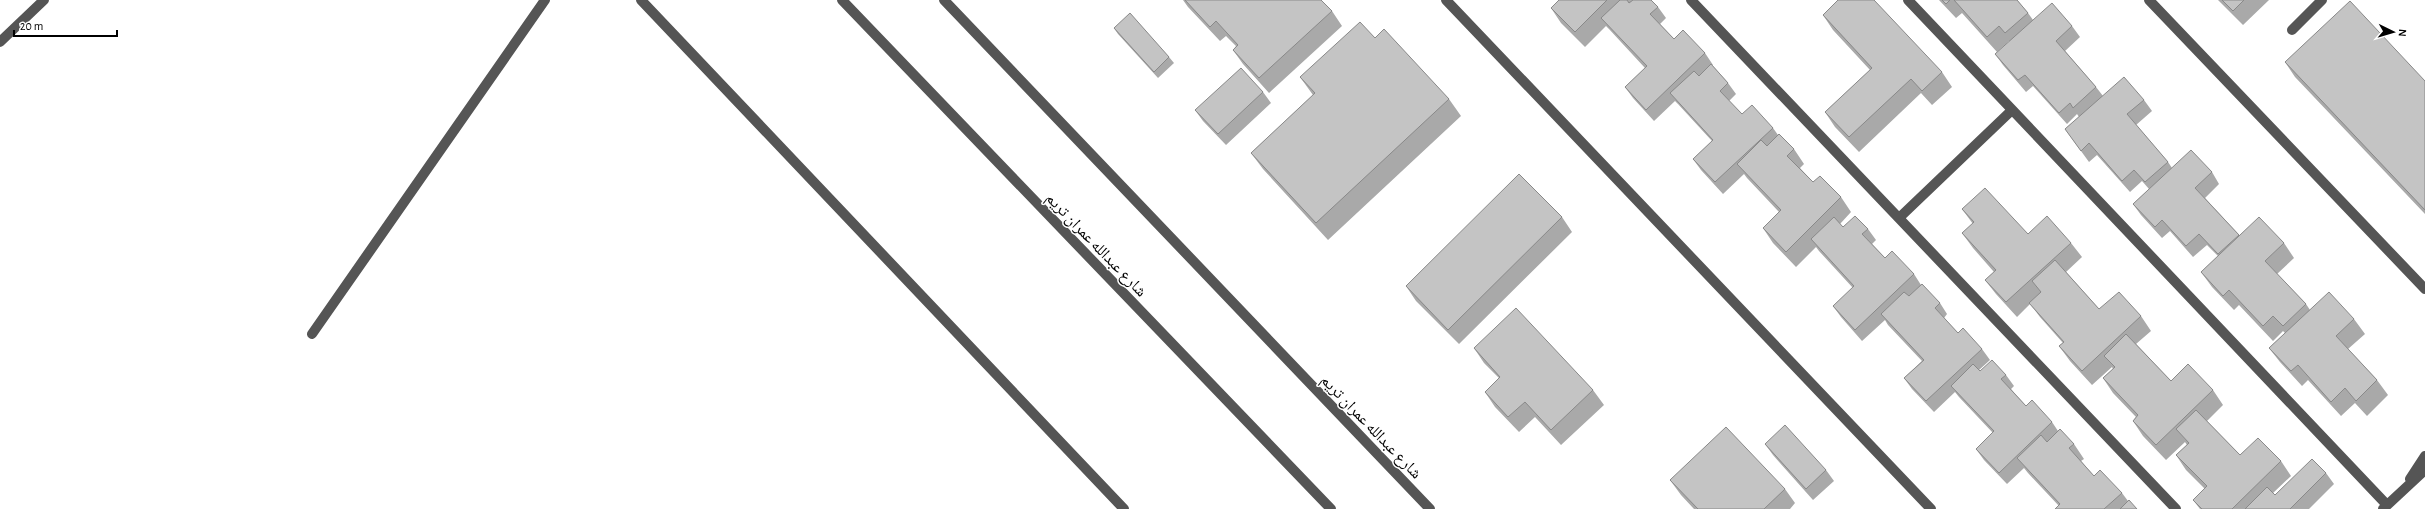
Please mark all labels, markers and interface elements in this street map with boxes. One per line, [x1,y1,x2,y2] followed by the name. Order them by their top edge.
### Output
[14,12,117,38] scale bar
[2373,12,2413,52] north arrow
[20,20,43,32] text: 20 m
[2397,29,2408,37] text: N
[1041,190,1150,301] street label: شارع عبدالله عمران تريم
[1316,372,1425,483] street label: شارع عبدالله عمران تريم

